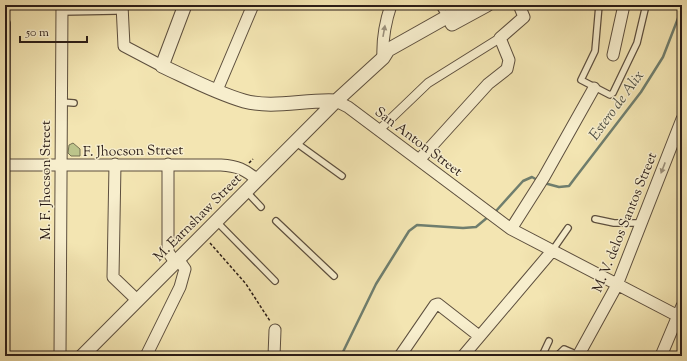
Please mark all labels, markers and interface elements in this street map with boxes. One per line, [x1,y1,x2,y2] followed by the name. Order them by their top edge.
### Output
[20,18,87,44] scale bar
[25,24,49,42] text: 50 m
[381,25,387,37] one-way arrow
[585,67,650,145] water label: Estero de Alix
[370,103,466,182] street label: San Anton Street
[37,120,57,240] street label: M. F. Jhocson Street
[83,141,184,163] street label: F. Jhocson Street
[589,149,663,296] street label: M. V. delos Santos Street
[659,163,665,175] one-way arrow
[150,170,247,267] street label: M. Earnshaw Street

